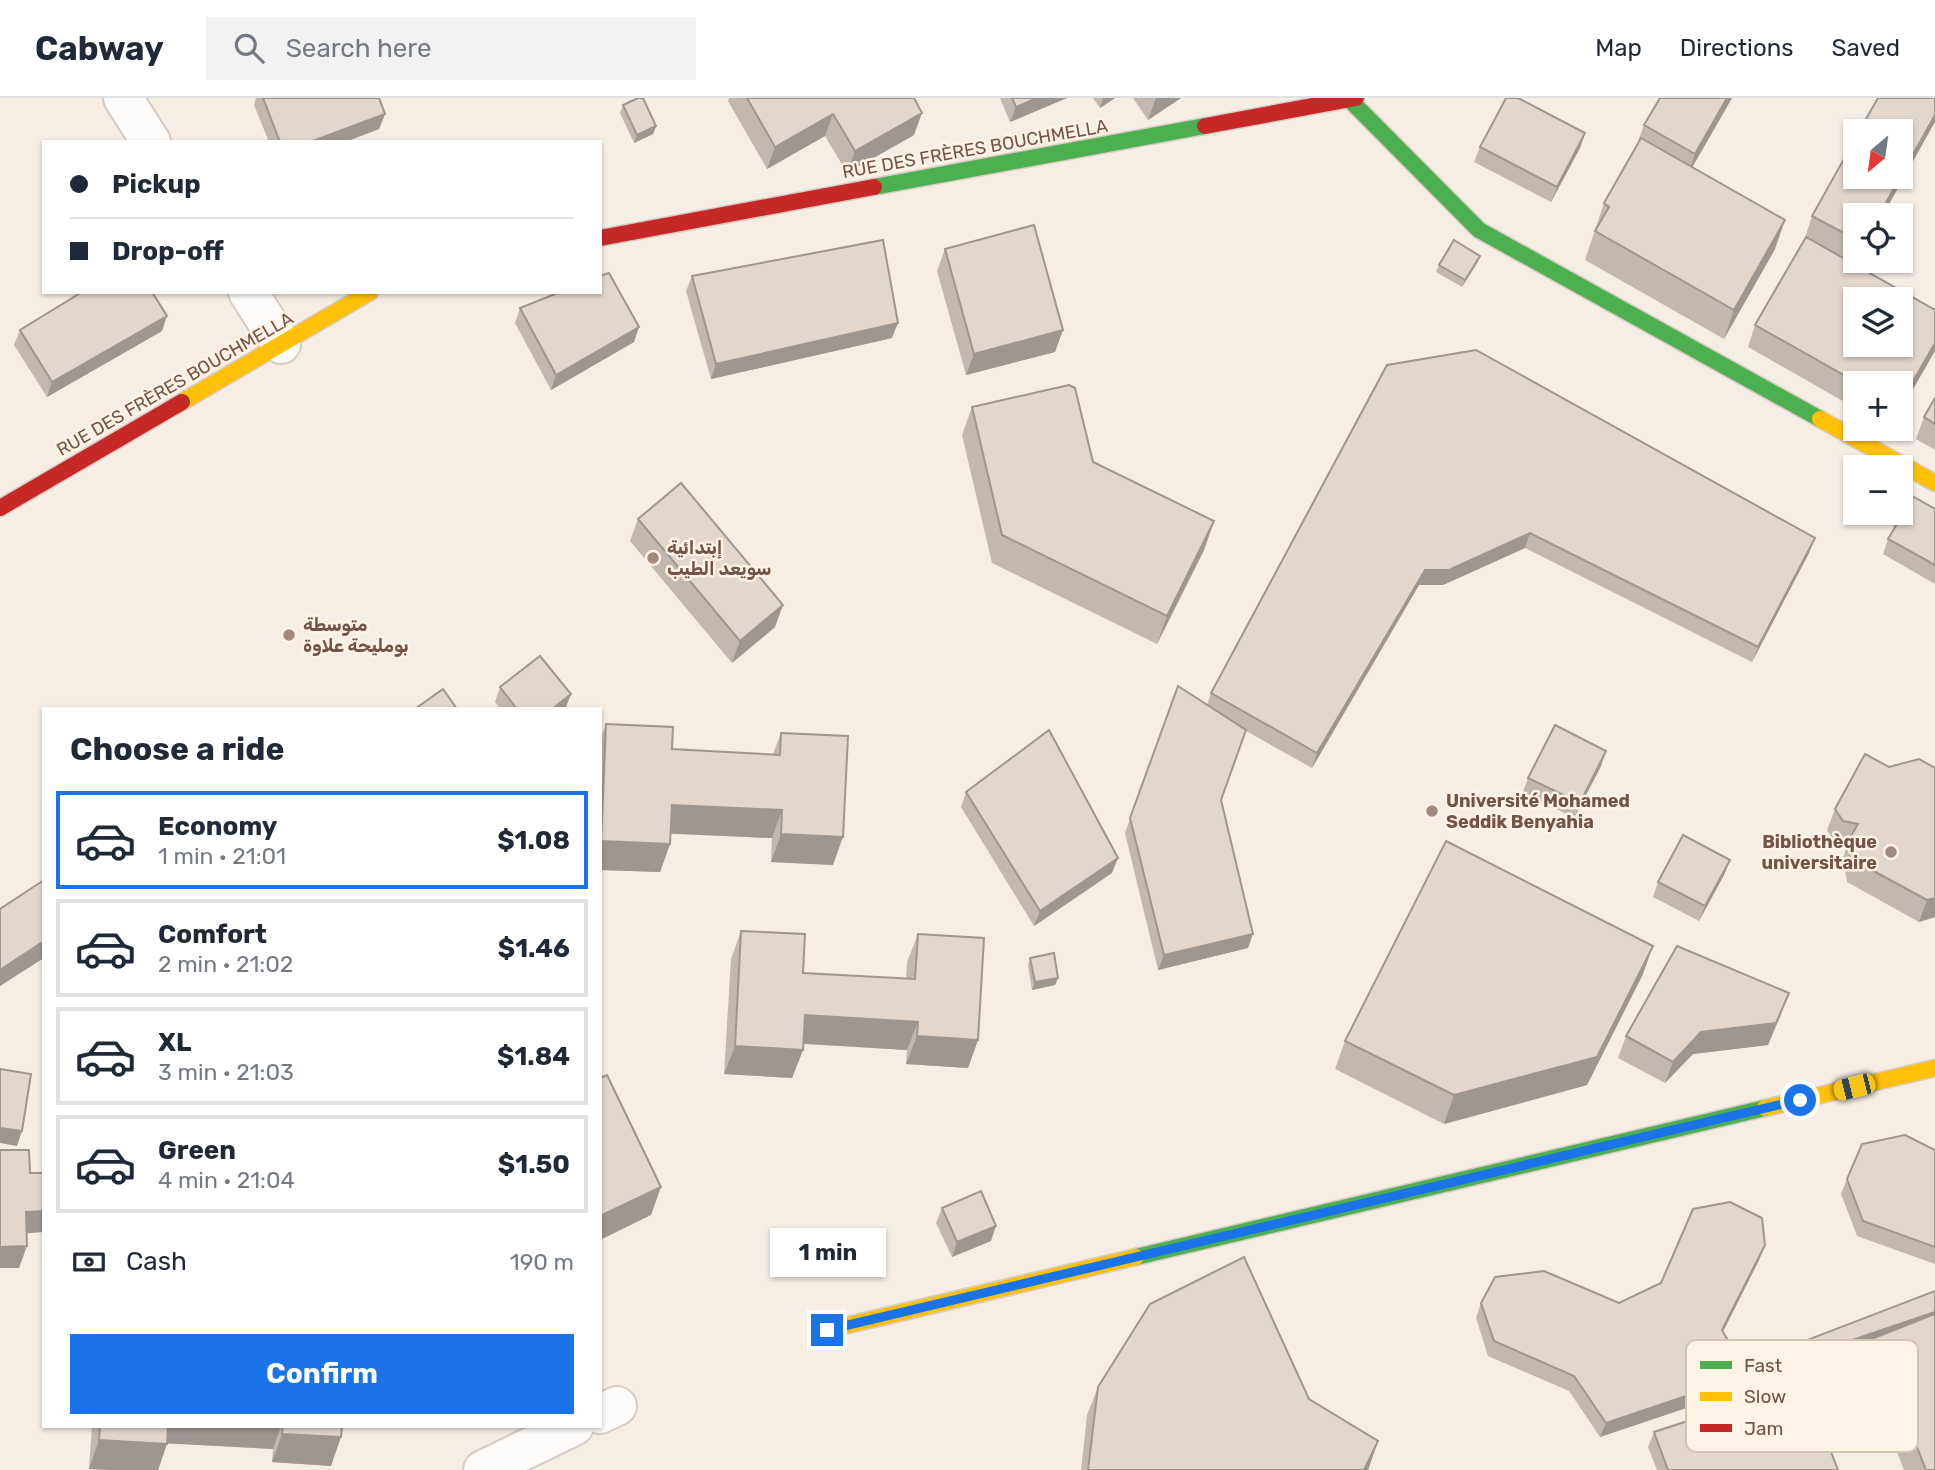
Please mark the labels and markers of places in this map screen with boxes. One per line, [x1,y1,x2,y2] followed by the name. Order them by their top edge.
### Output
[667,537,772,580] place label: إبتدائية سويعد الطيب
[645,550,661,566] marker: إبتدائية سويعد الطيب
[303,614,409,657] place label: متوسطة بومليحة علاوة
[281,627,297,643] marker: متوسطة بومليحة علاوة
[1446,790,1630,833] place label: Université Mohamed Seddik Benyahia
[1424,803,1440,819] marker: Université Mohamed Seddik Benyahia
[1761,831,1877,874] place label: Bibliothèque universitaire
[1883,844,1899,860] marker: Bibliothèque universitaire

